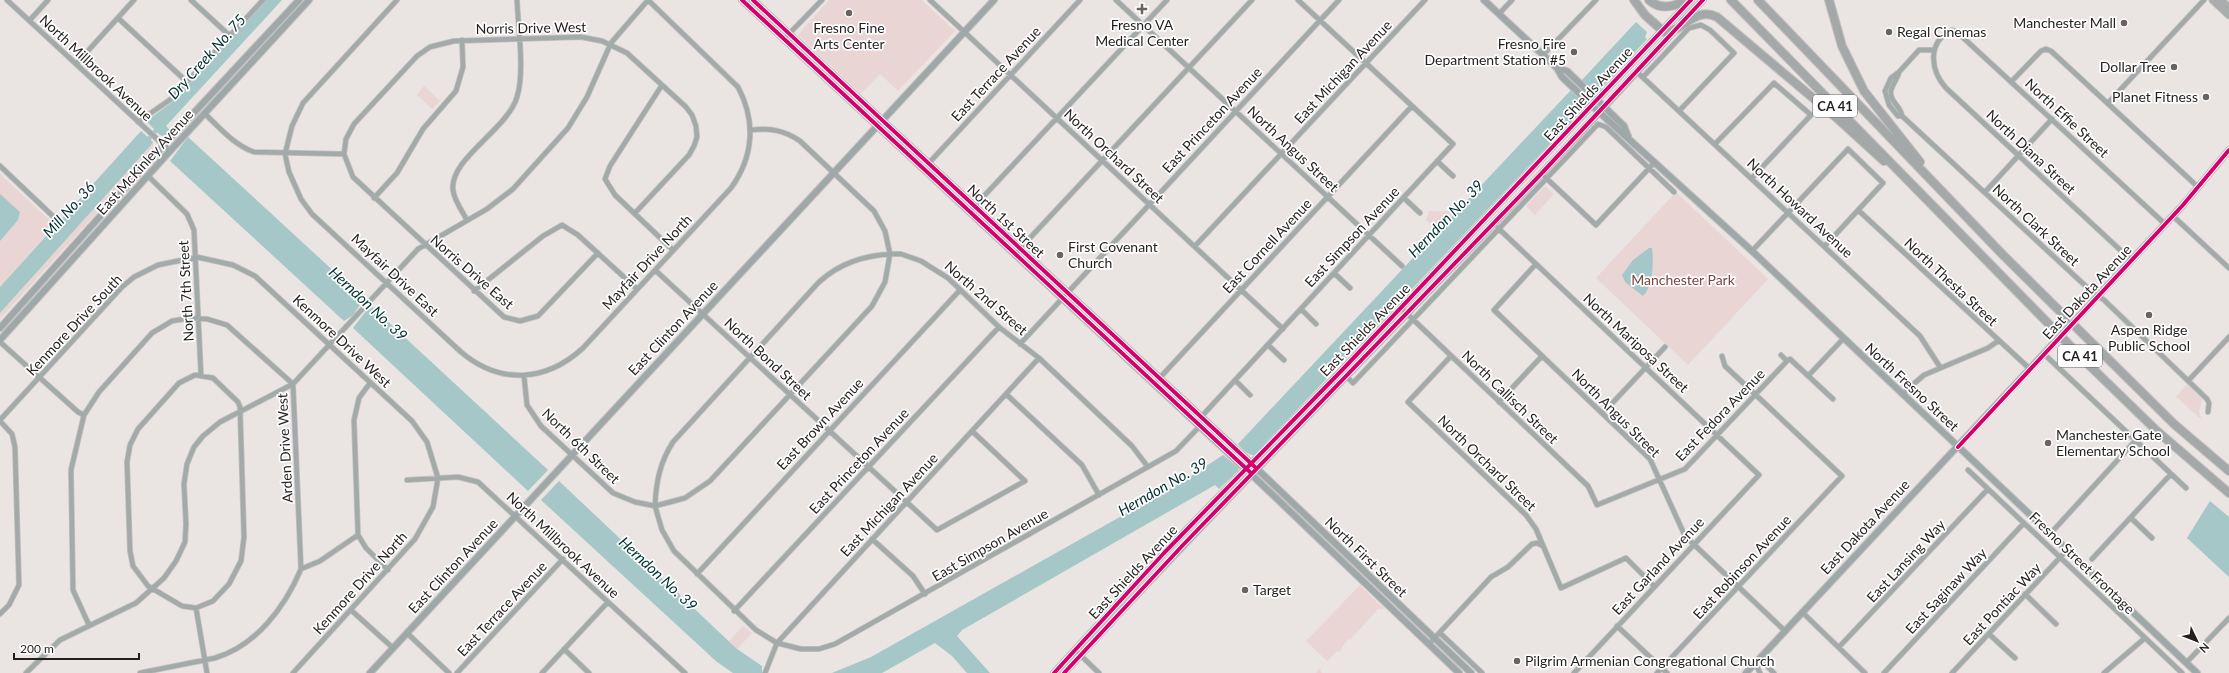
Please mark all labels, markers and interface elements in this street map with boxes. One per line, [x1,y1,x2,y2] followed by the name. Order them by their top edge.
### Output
[1136,3,1148,15] marker: Fresno VA Medical Center
[844,8,854,18] marker: Fresno Fine Arts Center
[164,10,249,102] water label: Dry Creek No. 75
[36,11,156,124] street label: North Millbrook Avenue
[2013,14,2116,31] place label: Manchester Mall
[1095,16,1189,49] place label: Fresno VA Medical Center
[1290,16,1395,127] street label: East Michigan Avenue
[476,18,586,37] street label: Norris Drive West
[2119,18,2129,28] marker: Manchester Mall
[813,19,885,52] place label: Fresno Fine Arts Center
[947,23,1044,125] street label: East Terrace Avenue
[1897,23,1986,40] place label: Regal Cinemas
[1884,27,1894,37] marker: Regal Cinemas
[1425,35,1566,68] place label: Fresno Fire Department Station #5
[1540,43,1636,144] street label: East Shields Avenue
[1569,47,1579,57] marker: Fresno Fire Department Station #5
[2100,58,2166,75] place label: Dollar Tree
[2169,62,2179,72] marker: Dollar Tree
[1158,63,1265,176] street label: East Princeton Avenue
[2022,75,2113,161] street label: North Effie Street
[2112,88,2198,105] place label: Planet Fitness
[2201,92,2211,102] marker: Planet Fitness
[1813,95,1857,117] road number: CA 41
[1244,102,1342,195] street label: North Angus Street
[93,105,197,218] street label: East McKinley Avenue
[1061,105,1168,206] street label: North Orchard Street
[1983,106,2080,197] street label: North Diana Street
[1744,154,1857,261] street label: North Howard Avenue
[1404,176,1487,261] water label: Herndon No. 39
[39,178,98,241] water label: Mill No. 36
[964,180,1049,261] street label: North 1st Street
[1990,180,2083,269] street label: North Clark Street
[1301,183,1403,290] street label: East Simpson Avenue
[1218,195,1315,296] street label: East Cornell Avenue
[598,211,695,313] street label: Mayfair Drive North
[348,230,443,320] street label: Mayfair Drive East
[427,231,517,312] street label: Norris Drive East
[1901,234,2002,329] street label: North Thesta Street
[1068,238,1158,271] place label: First Covenant Church
[174,240,197,342] street label: North 7th Street
[2038,241,2135,342] street label: East Dakota Avenue
[1055,250,1065,260] marker: First Covenant Church
[941,257,1031,338] street label: North 2nd Street
[326,262,412,344] water label: Herndon No. 39
[22,270,125,379] street label: Kenmore Drive South
[1631,271,1736,288] park label: Manchester Park
[624,277,721,379] street label: East Clinton Avenue
[1316,280,1413,380] street label: East Shields Avenue
[1580,290,1692,396] street label: North Mariposa Street
[290,291,395,391] street label: Kenmore Drive West
[2144,310,2154,320] marker: Aspen Ridge Public School
[721,314,815,403] street label: North Bond Street
[2108,321,2190,354] place label: Aspen Ridge Public School
[1862,339,1963,434] street label: North Fresno Street
[2058,345,2102,367] road number: CA 41
[1459,346,1562,447] street label: North Callisch Street
[1569,365,1664,460] street label: North Angus Street
[1671,365,1768,464] street label: East Fedora Avenue
[773,374,867,473] street label: East Brown Avenue
[273,393,296,503] street label: Arden Drive West
[539,404,624,487] street label: North 6th Street
[805,404,912,517] street label: East Princeton Avenue
[1435,411,1540,514] street label: North Orchard Street
[2056,426,2170,459] place label: Manchester Gate Elementary School
[2043,438,2053,448] marker: Manchester Gate Elementary School
[836,449,941,560] street label: East Michigan Avenue
[1114,453,1211,519] water label: Herndon No. 39
[1816,476,1913,577] street label: East Dakota Avenue
[503,488,623,601] street label: North Millbrook Avenue
[929,504,1051,585] street label: East Simpson Avenue
[2026,508,2138,617] street label: Fresno Street Frontage
[1689,511,1794,622] street label: East Robinson Avenue
[1322,513,1411,600] street label: North First Street
[1608,513,1707,618] street label: East Garland Avenue
[404,515,501,617] street label: East Clinton Avenue
[1863,515,1949,606] street label: East Lansing Way
[1085,521,1181,622] street label: East Shields Avenue
[309,528,410,638] street label: Kenmore Drive North
[616,532,702,614] water label: Herndon No. 39
[1901,544,1990,637] street label: East Saginaw Way
[453,558,550,660] street label: East Terrace Avenue
[1959,558,2045,648] street label: East Pontiac Way
[1253,581,1291,598] place label: Target
[1240,585,1250,595] marker: Target
[2177,621,2217,661] north arrow
[14,635,139,661] scale bar
[20,641,54,656] text: 200 m
[2197,641,2212,656] text: N
[1525,652,1774,669] place label: Pilgrim Armenian Congregational Church
[1512,656,1522,666] marker: Pilgrim Armenian Congregational Church

